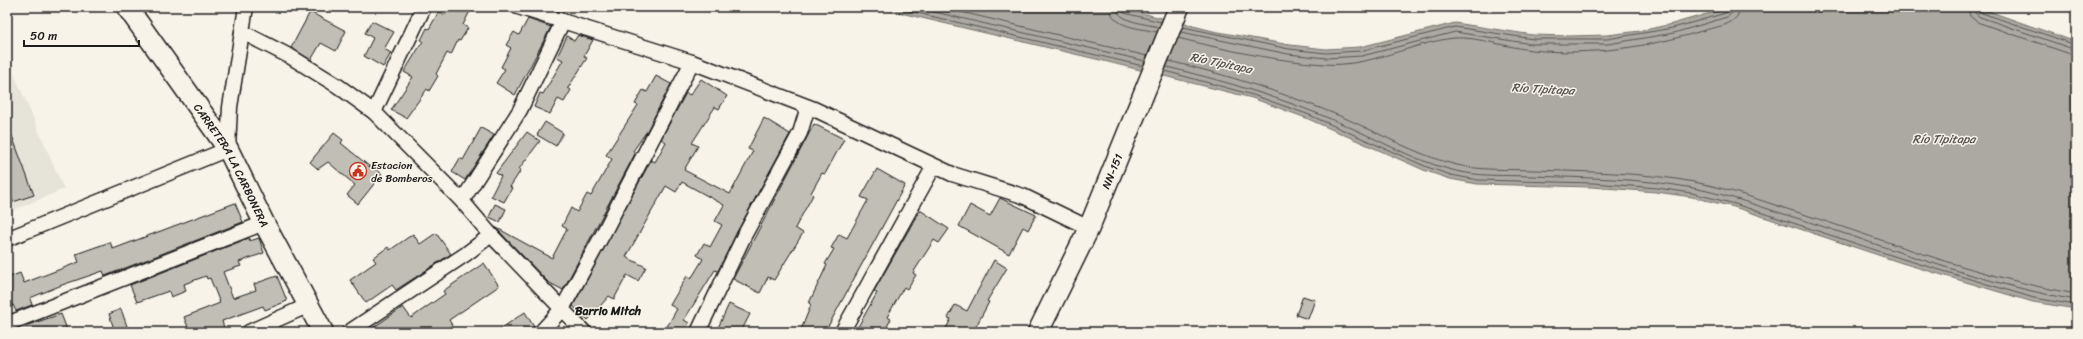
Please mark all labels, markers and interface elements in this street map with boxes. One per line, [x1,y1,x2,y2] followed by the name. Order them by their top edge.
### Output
[24,22,139,48] scale bar
[30,25,57,47] text: 50 m
[1188,46,1256,81] water label: Río Tipitapa
[1511,76,1577,102] water label: Río Tipitapa
[189,99,274,230] street label: CARRETERA LA CARBONERA
[1913,128,1977,150] water label: Río Tipitapa
[1096,151,1128,192] street label: NN-151
[371,156,434,188] place label: Estacion de Bomberos
[348,161,368,181] public building icon: Estacion de Bomberos
[575,300,642,322] district label: Barrio Mitch

